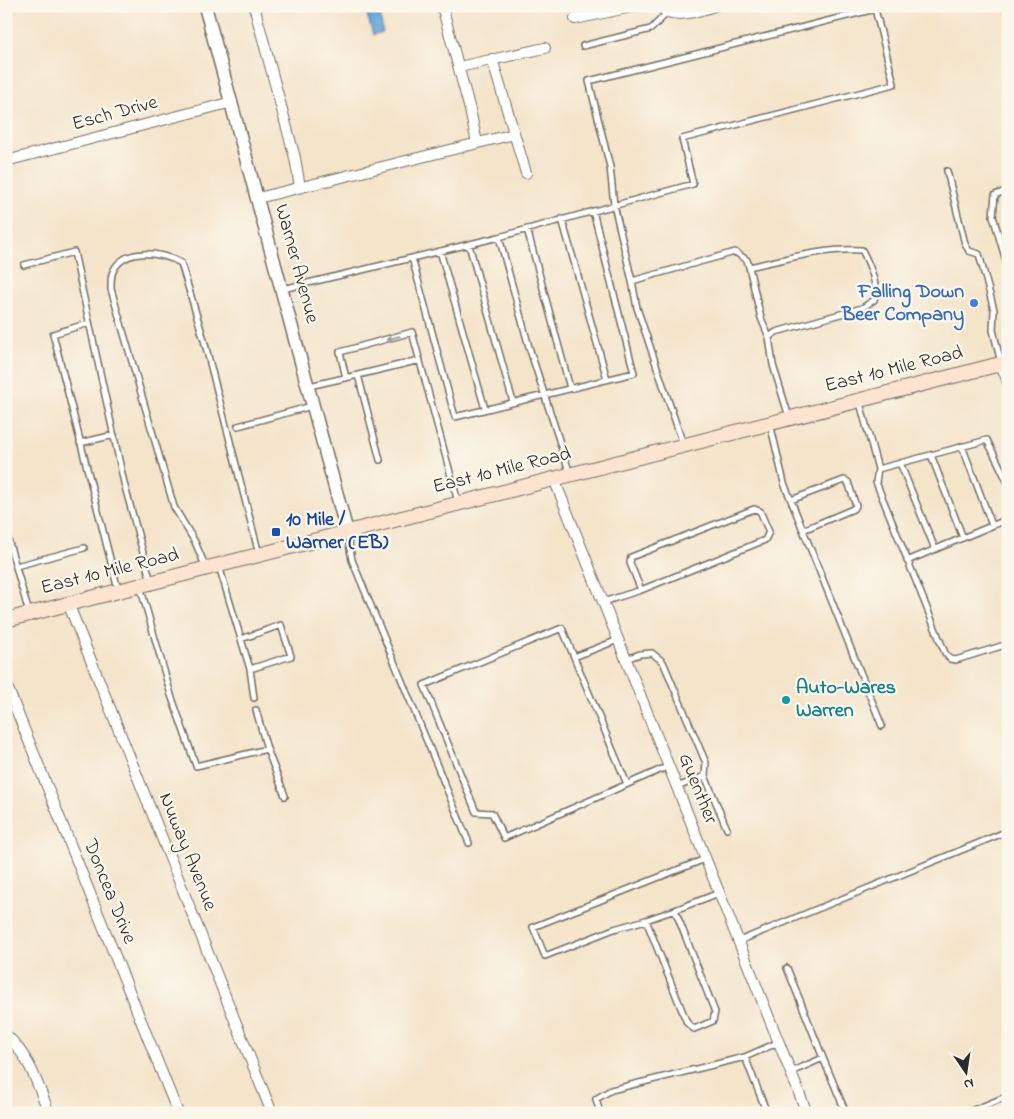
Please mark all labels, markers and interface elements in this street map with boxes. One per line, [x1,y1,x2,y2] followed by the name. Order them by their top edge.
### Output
[69,89,161,139] street label: Esch Drive
[266,201,326,327] street label: Warner Avenue
[841,278,964,331] place label: Falling Down Beer Company
[968,297,980,309] marker: Falling Down Beer Company
[385,334,400,342] one-way arrow
[822,339,966,401] street label: East 10 Mile Road
[430,440,574,502] street label: East 10 Mile Road
[286,506,389,558] place label: 10 Mile / Warner (EB)
[270,526,282,538] marker: 10 Mile / Warner (EB)
[38,541,182,603] street label: East 10 Mile Road
[796,674,896,726] place label: Auto-Wares Warren
[780,694,792,706] marker: Auto-Wares Warren
[670,749,725,830] street label: Guenther
[150,789,224,915] street label: Nuway Avenue
[75,834,143,949] street label: Doncea Drive
[942,1046,992,1096] north arrow
[962,1072,976,1094] text: N

